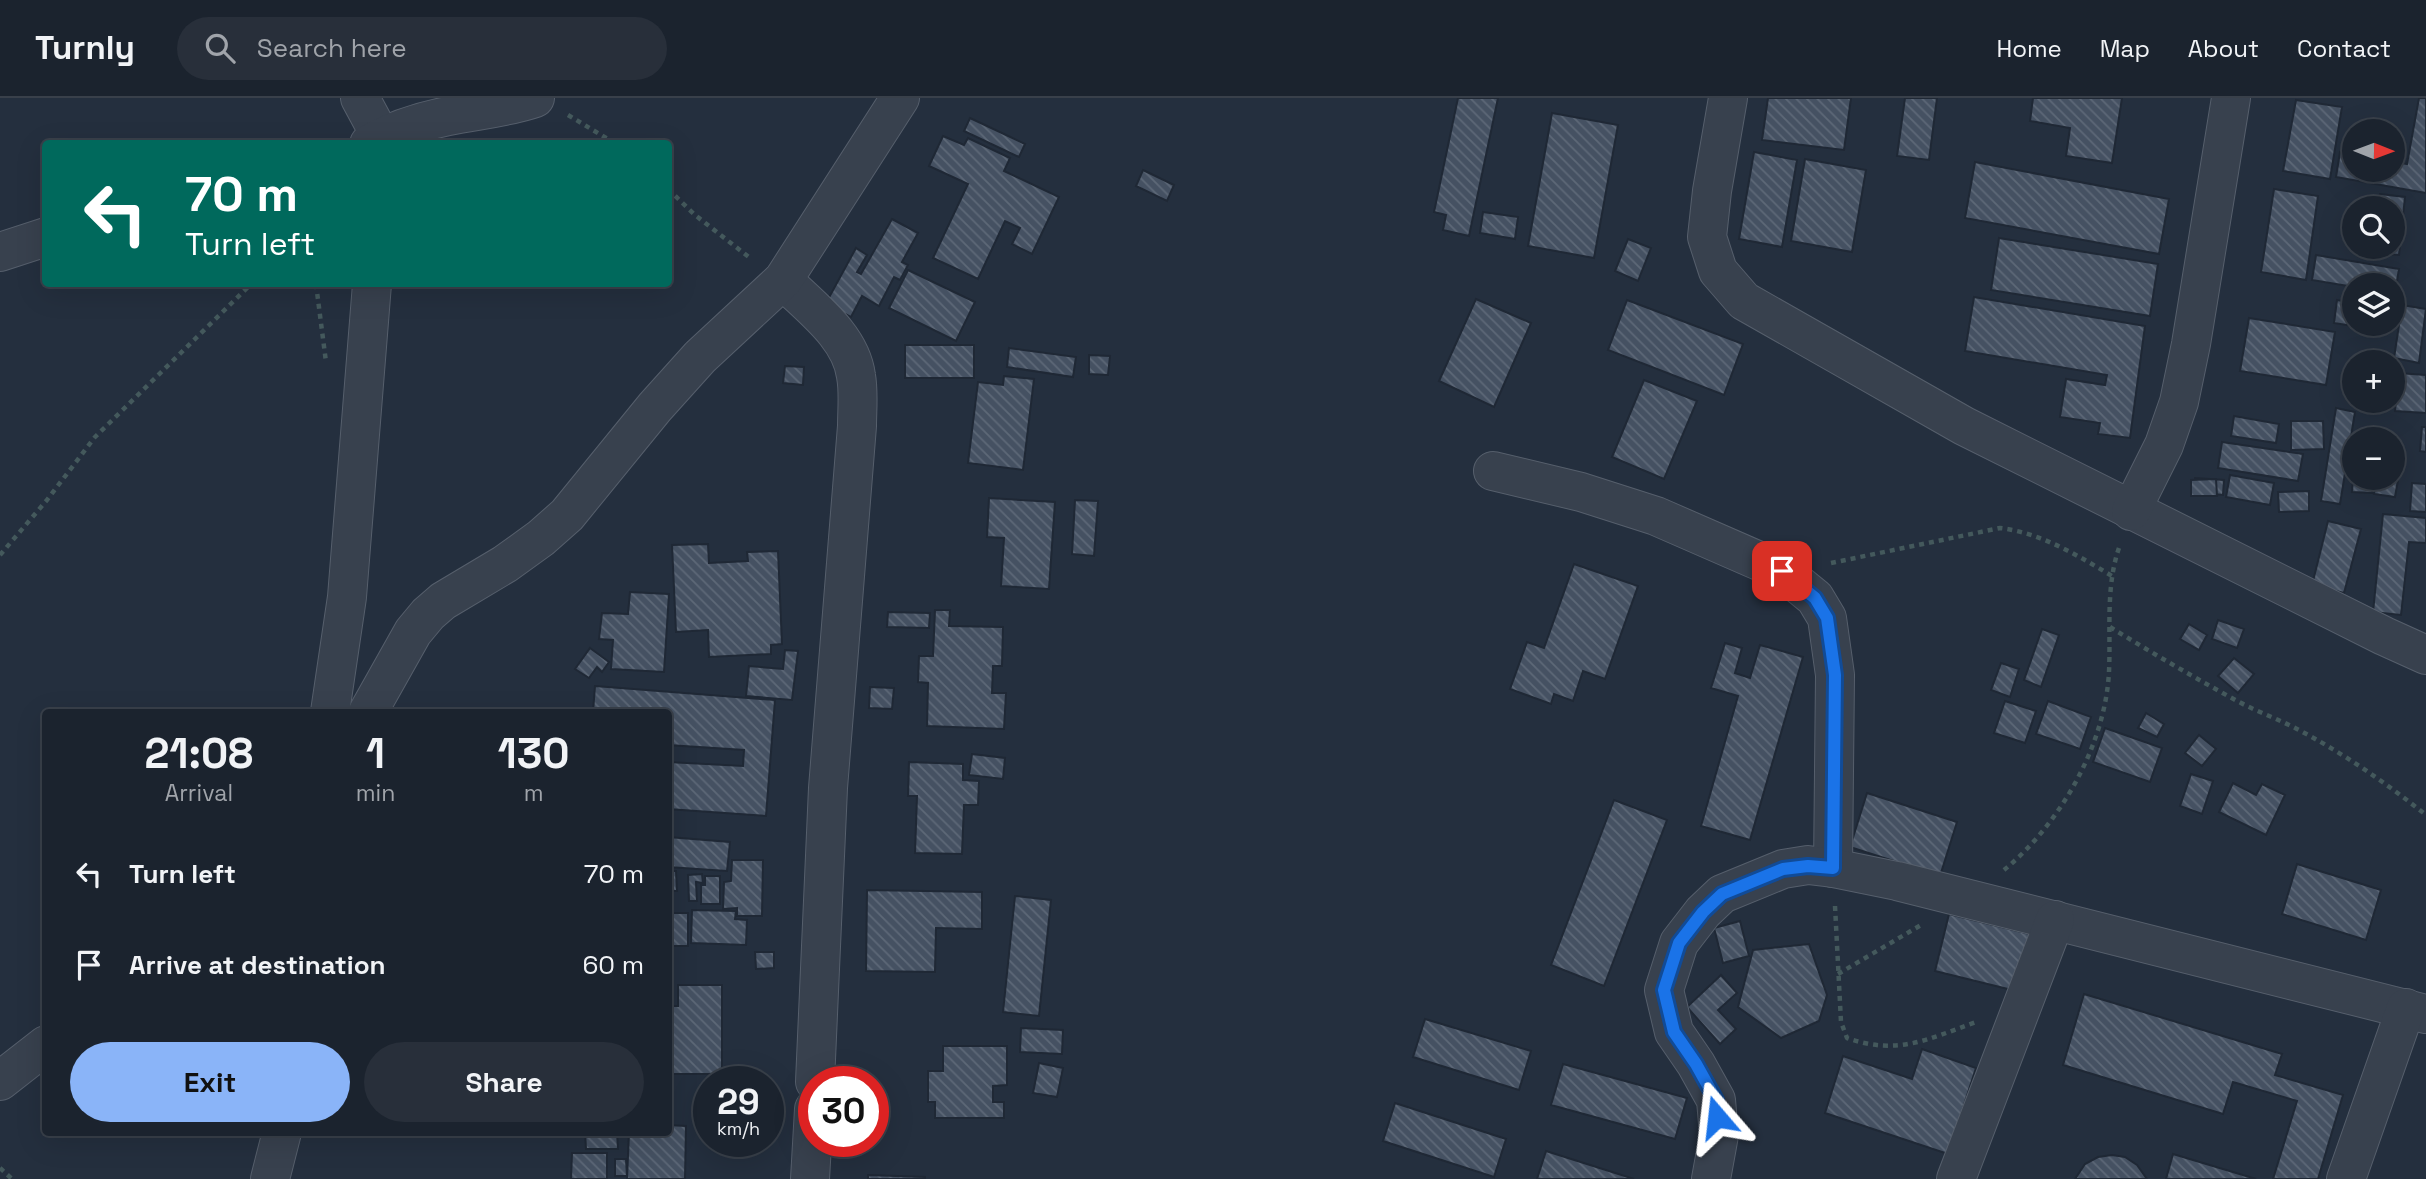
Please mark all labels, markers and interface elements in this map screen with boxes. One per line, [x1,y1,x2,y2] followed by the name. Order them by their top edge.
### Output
[177,17,667,80] search box
[35,27,135,69] text: Turnly
[201,29,239,67] icon: search
[257,31,407,65] text: Search here
[1996,33,2062,64] text: Home
[2100,33,2150,64] text: Map
[2188,33,2259,64] text: About
[2297,33,2391,64] text: Contact
[2342,119,2404,182] north arrow
[2342,119,2405,490] map controls
[185,163,298,225] text: 70 m
[70,168,161,259] icon: left
[2342,196,2405,259] button: search
[185,224,315,264] text: Turn left
[2342,273,2405,336] button: layers
[2342,350,2405,413] button: +
[2342,427,2405,490] button: −
[1752,541,1812,601] pin
[1763,552,1801,590] icon: arrive
[144,727,253,780] text: 21:08
[366,727,385,780] text: 1
[498,727,570,780] text: 130
[165,778,233,808] text: Arrival
[356,778,395,808] text: min
[524,778,544,808] text: m
[70,855,108,893] icon: left
[129,857,236,891] text: Turn left
[584,857,644,891] text: 70 m
[70,946,108,984] icon: arrive
[129,948,386,982] text: Arrive at destination
[582,948,644,982] text: 60 m
[70,1042,350,1122] button: Exit
[364,1042,644,1122] button: Share
[798,1066,889,1157] speed limit sign: 30
[717,1080,760,1124] text: 29
[1680,1080,1754,1154] position arrow
[717,1117,760,1140] text: km/h

